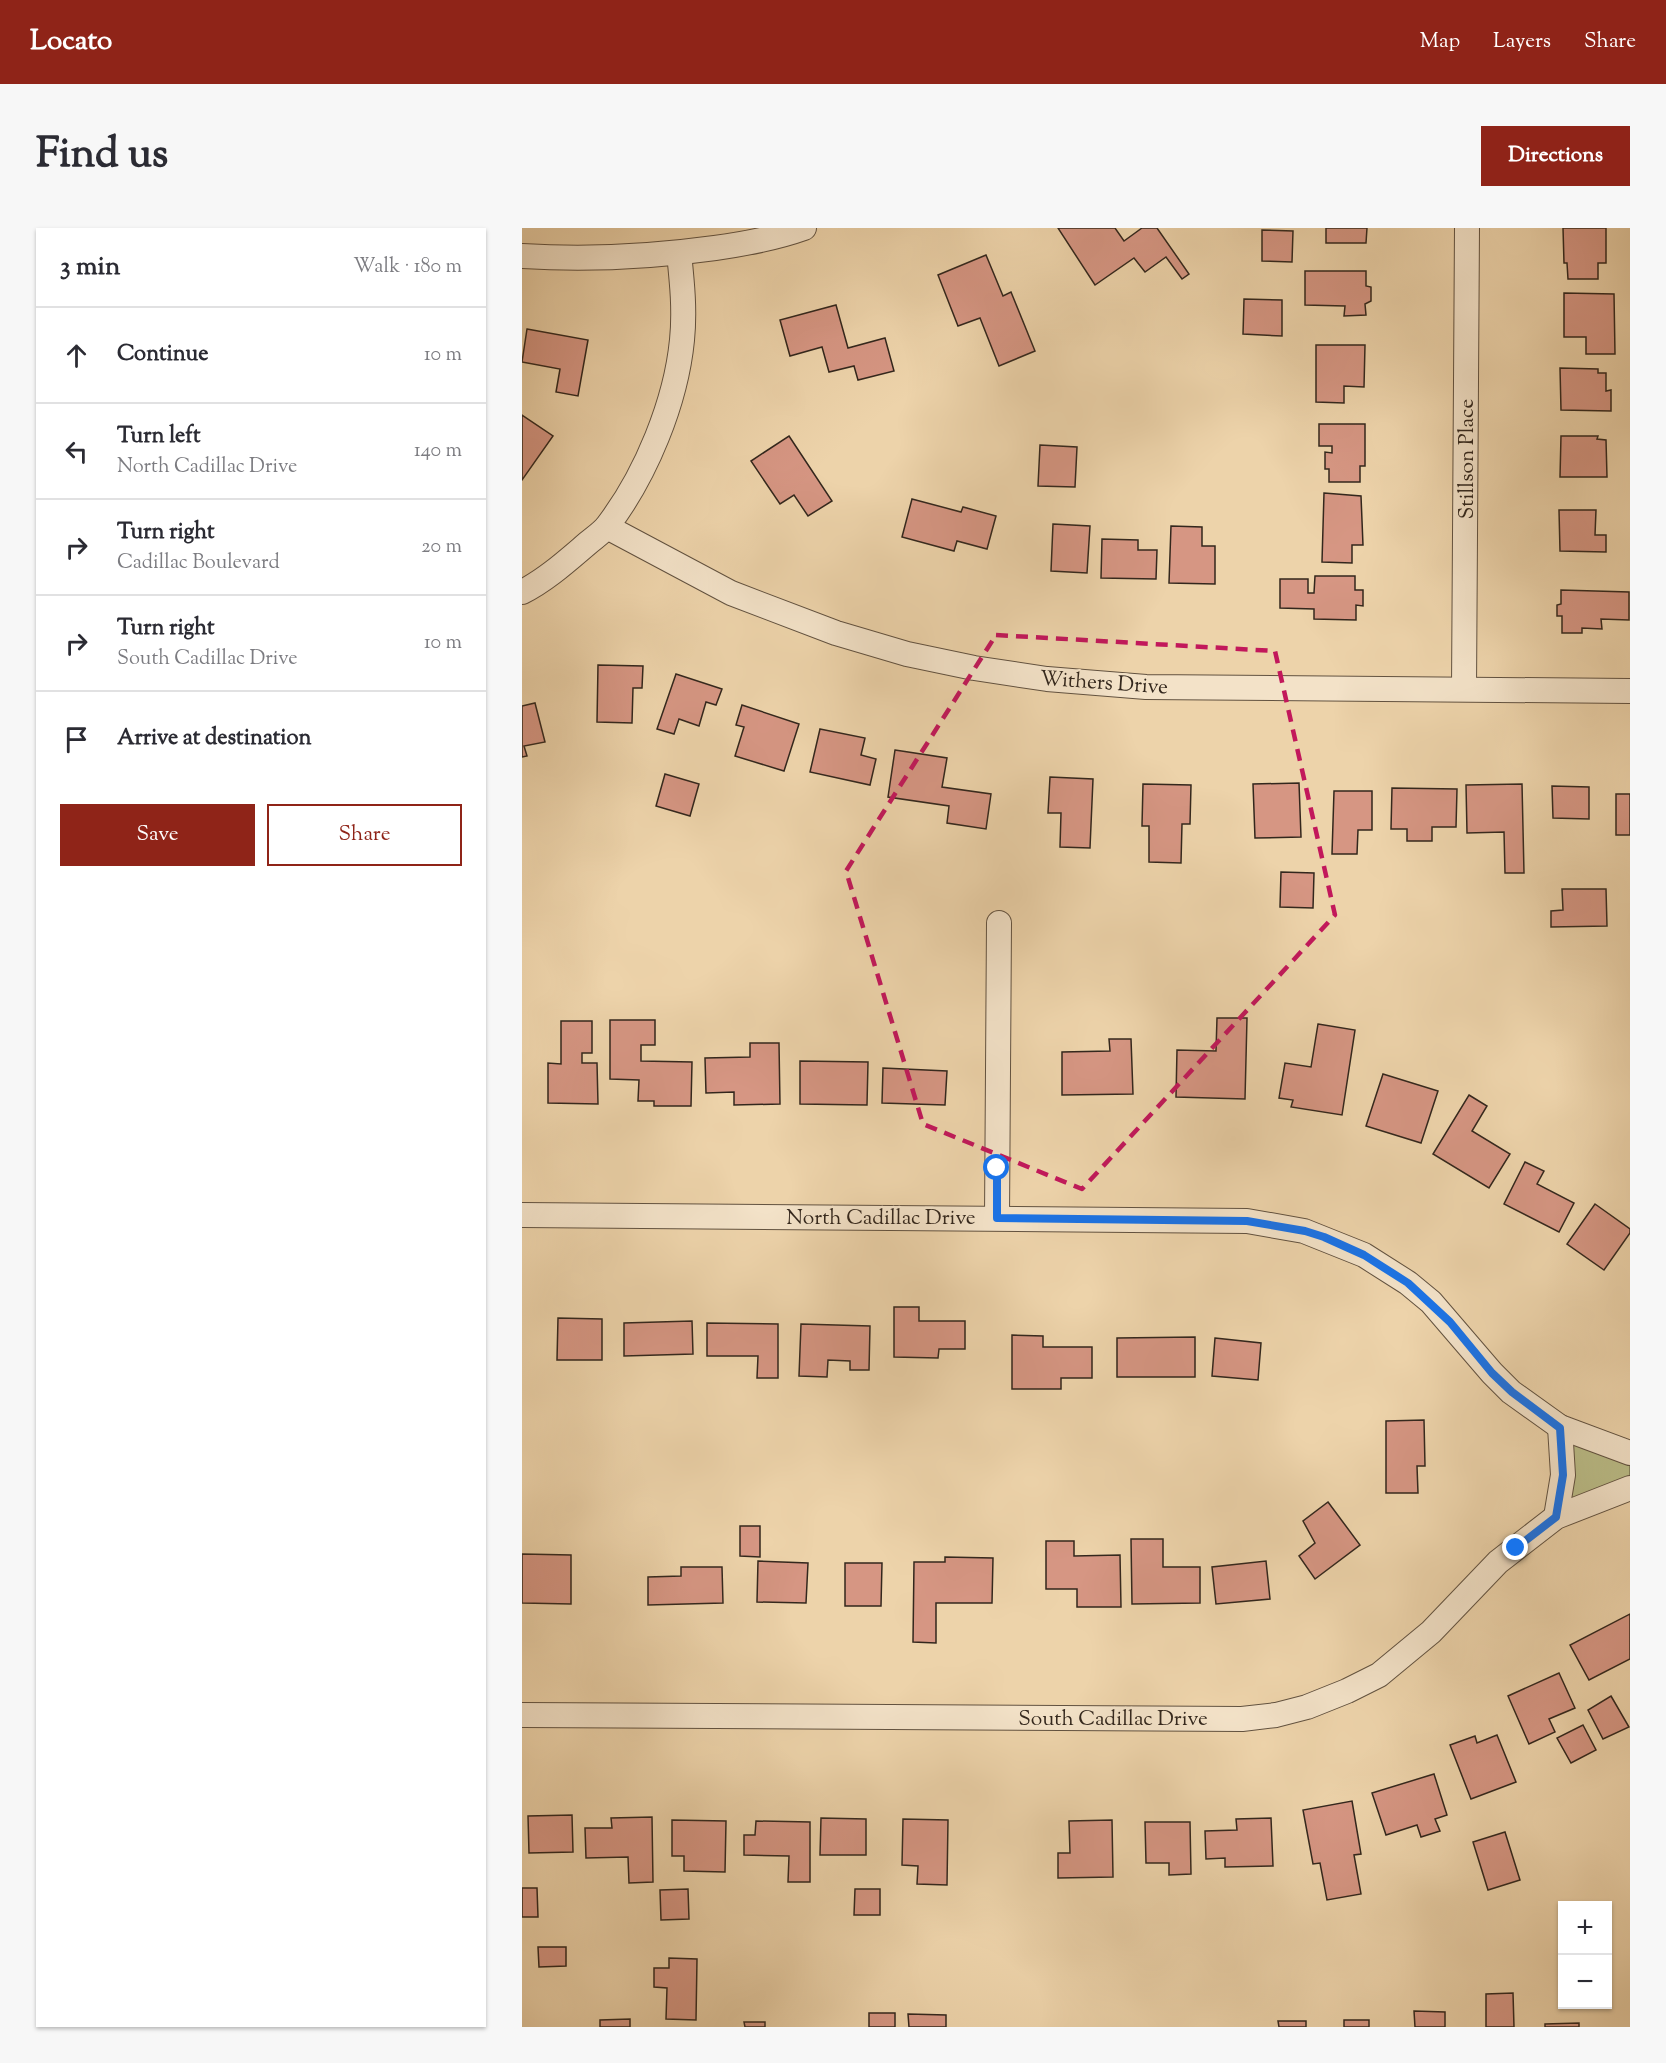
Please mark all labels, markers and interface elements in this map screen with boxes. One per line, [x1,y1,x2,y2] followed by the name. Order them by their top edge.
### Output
[30,22,112,62] text: Locato
[1420,27,1460,57] text: Map
[1493,27,1551,57] text: Layers
[1584,27,1636,57] text: Share
[36,126,168,186] text: Find us
[1481,126,1630,186] button: Directions
[60,249,120,286] text: 3 min
[353,253,462,282] text: Walk · 180 m
[60,339,93,372] icon: ahead
[117,339,208,371] text: Continue
[424,341,462,370] text: 10 m
[1453,399,1483,519] street label: Stillson Place
[117,421,200,453] text: Turn left
[60,435,93,468] icon: left
[414,437,462,466] text: 140 m
[117,453,297,482] text: North Cadillac Drive
[117,517,214,549] text: Turn right
[60,531,93,564] icon: right
[421,533,462,562] text: 20 m
[117,549,280,578] text: Cadillac Boulevard
[117,613,214,645] text: Turn right
[60,627,93,660] icon: right
[424,629,462,658] text: 10 m
[117,645,298,674] text: South Cadillac Drive
[1039,665,1169,703] street label: Withers Drive
[60,723,93,756] icon: arrive
[117,723,312,755] text: Arrive at destination
[60,804,255,866] button: Save
[267,804,462,866] button: Share
[983,1154,1009,1180] route start
[786,1204,976,1234] street label: North Cadillac Drive
[1502,1534,1528,1560] route end
[1018,1705,1208,1735] street label: South Cadillac Drive
[1558,1901,1612,2009] map controls
[1558,1901,1612,1955] button: +
[1558,1955,1612,2009] button: −

